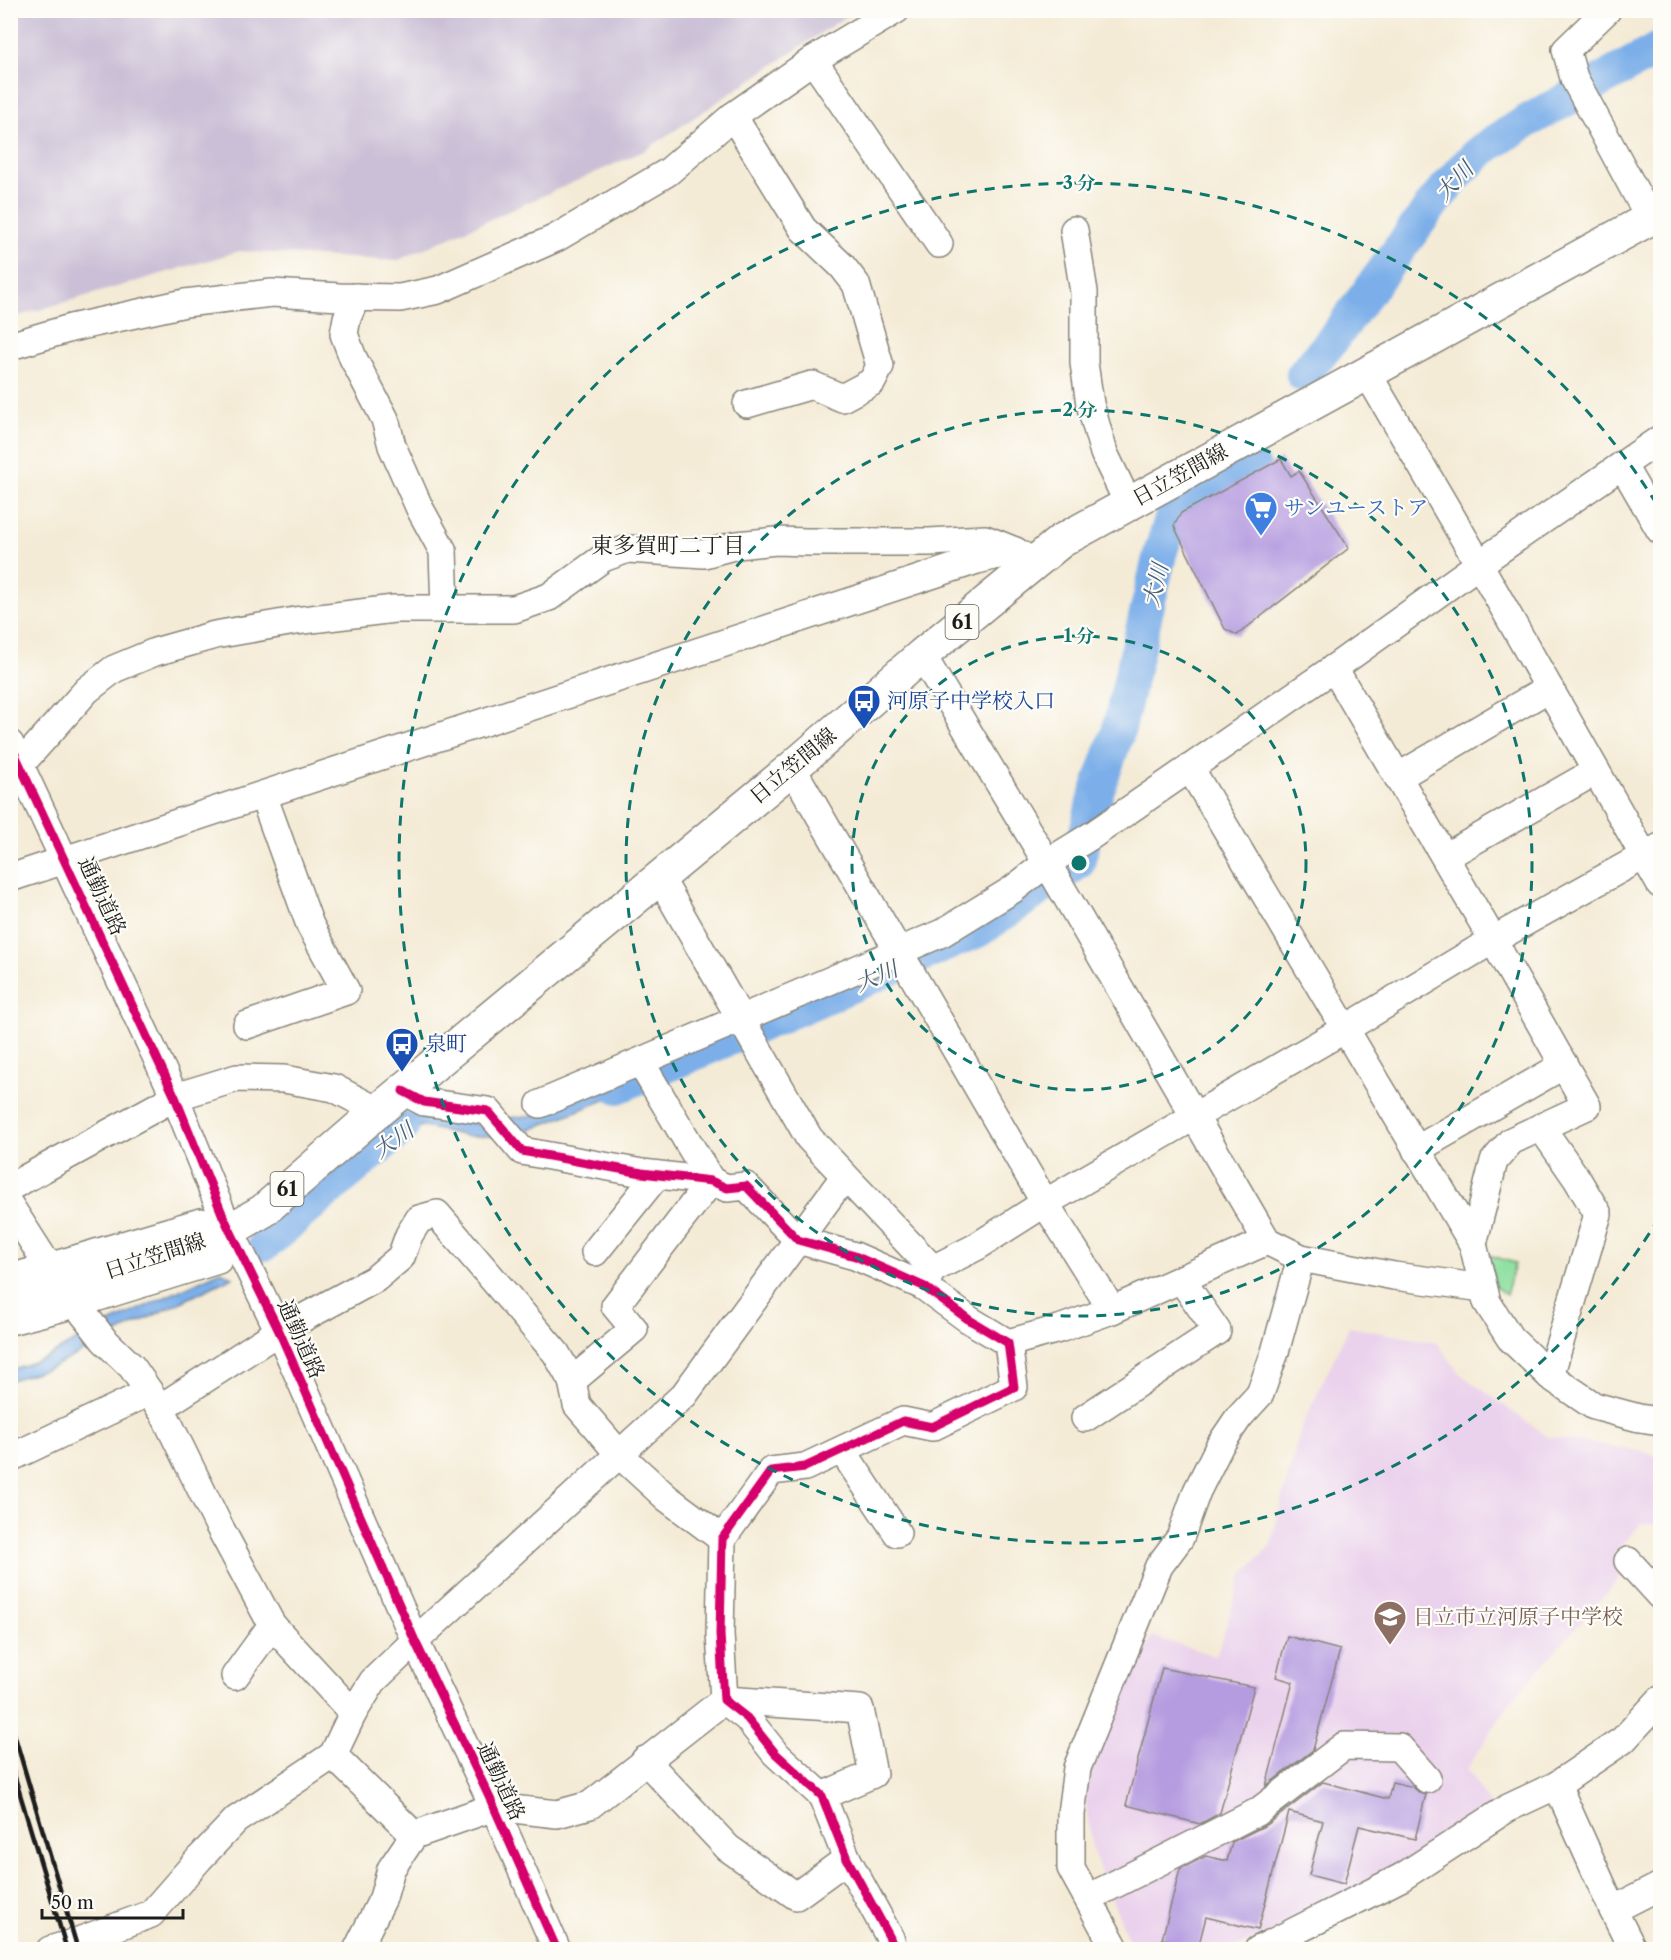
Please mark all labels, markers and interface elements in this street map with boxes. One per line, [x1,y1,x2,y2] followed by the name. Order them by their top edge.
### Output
[1429,155,1481,207] water label: 大川
[1063,172,1095,194] text: 3 分
[1062,399,1096,421] text: 2 分
[1128,438,1232,511] street label: 日立笠間線
[1243,490,1279,537] supermarket icon: サンユーストア
[1284,495,1428,520] place label: サンユーストア
[591,532,745,559] district label: 東多賀町二丁目
[1137,559,1174,610] water label: 大川
[946,605,978,639] road number: 61
[1064,625,1094,647] text: 1 分
[846,683,882,730] bus stop icon: 河原子中学校入口
[887,688,1055,713] place label: 河原子中学校入口
[744,722,841,809] street label: 日立笠間線
[73,852,132,939] street label: 通勤道路
[1069,853,1089,873] centre of rings
[851,955,904,997] water label: 大川
[384,1026,420,1073] bus stop icon: 泉町
[425,1031,467,1056] place label: 泉町
[368,1116,421,1164] water label: 大川
[270,1172,304,1206] road number: 61
[101,1227,209,1284] street label: 日立笠間線
[273,1295,330,1382] street label: 通勤道路
[1372,1599,1408,1646] school or university icon: 日立市立河原子中学校
[1413,1604,1623,1629] place label: 日立市立河原子中学校
[472,1737,531,1824] street label: 通勤道路
[42,1882,183,1920] scale bar
[51,1892,94,1914] text: 50 m

